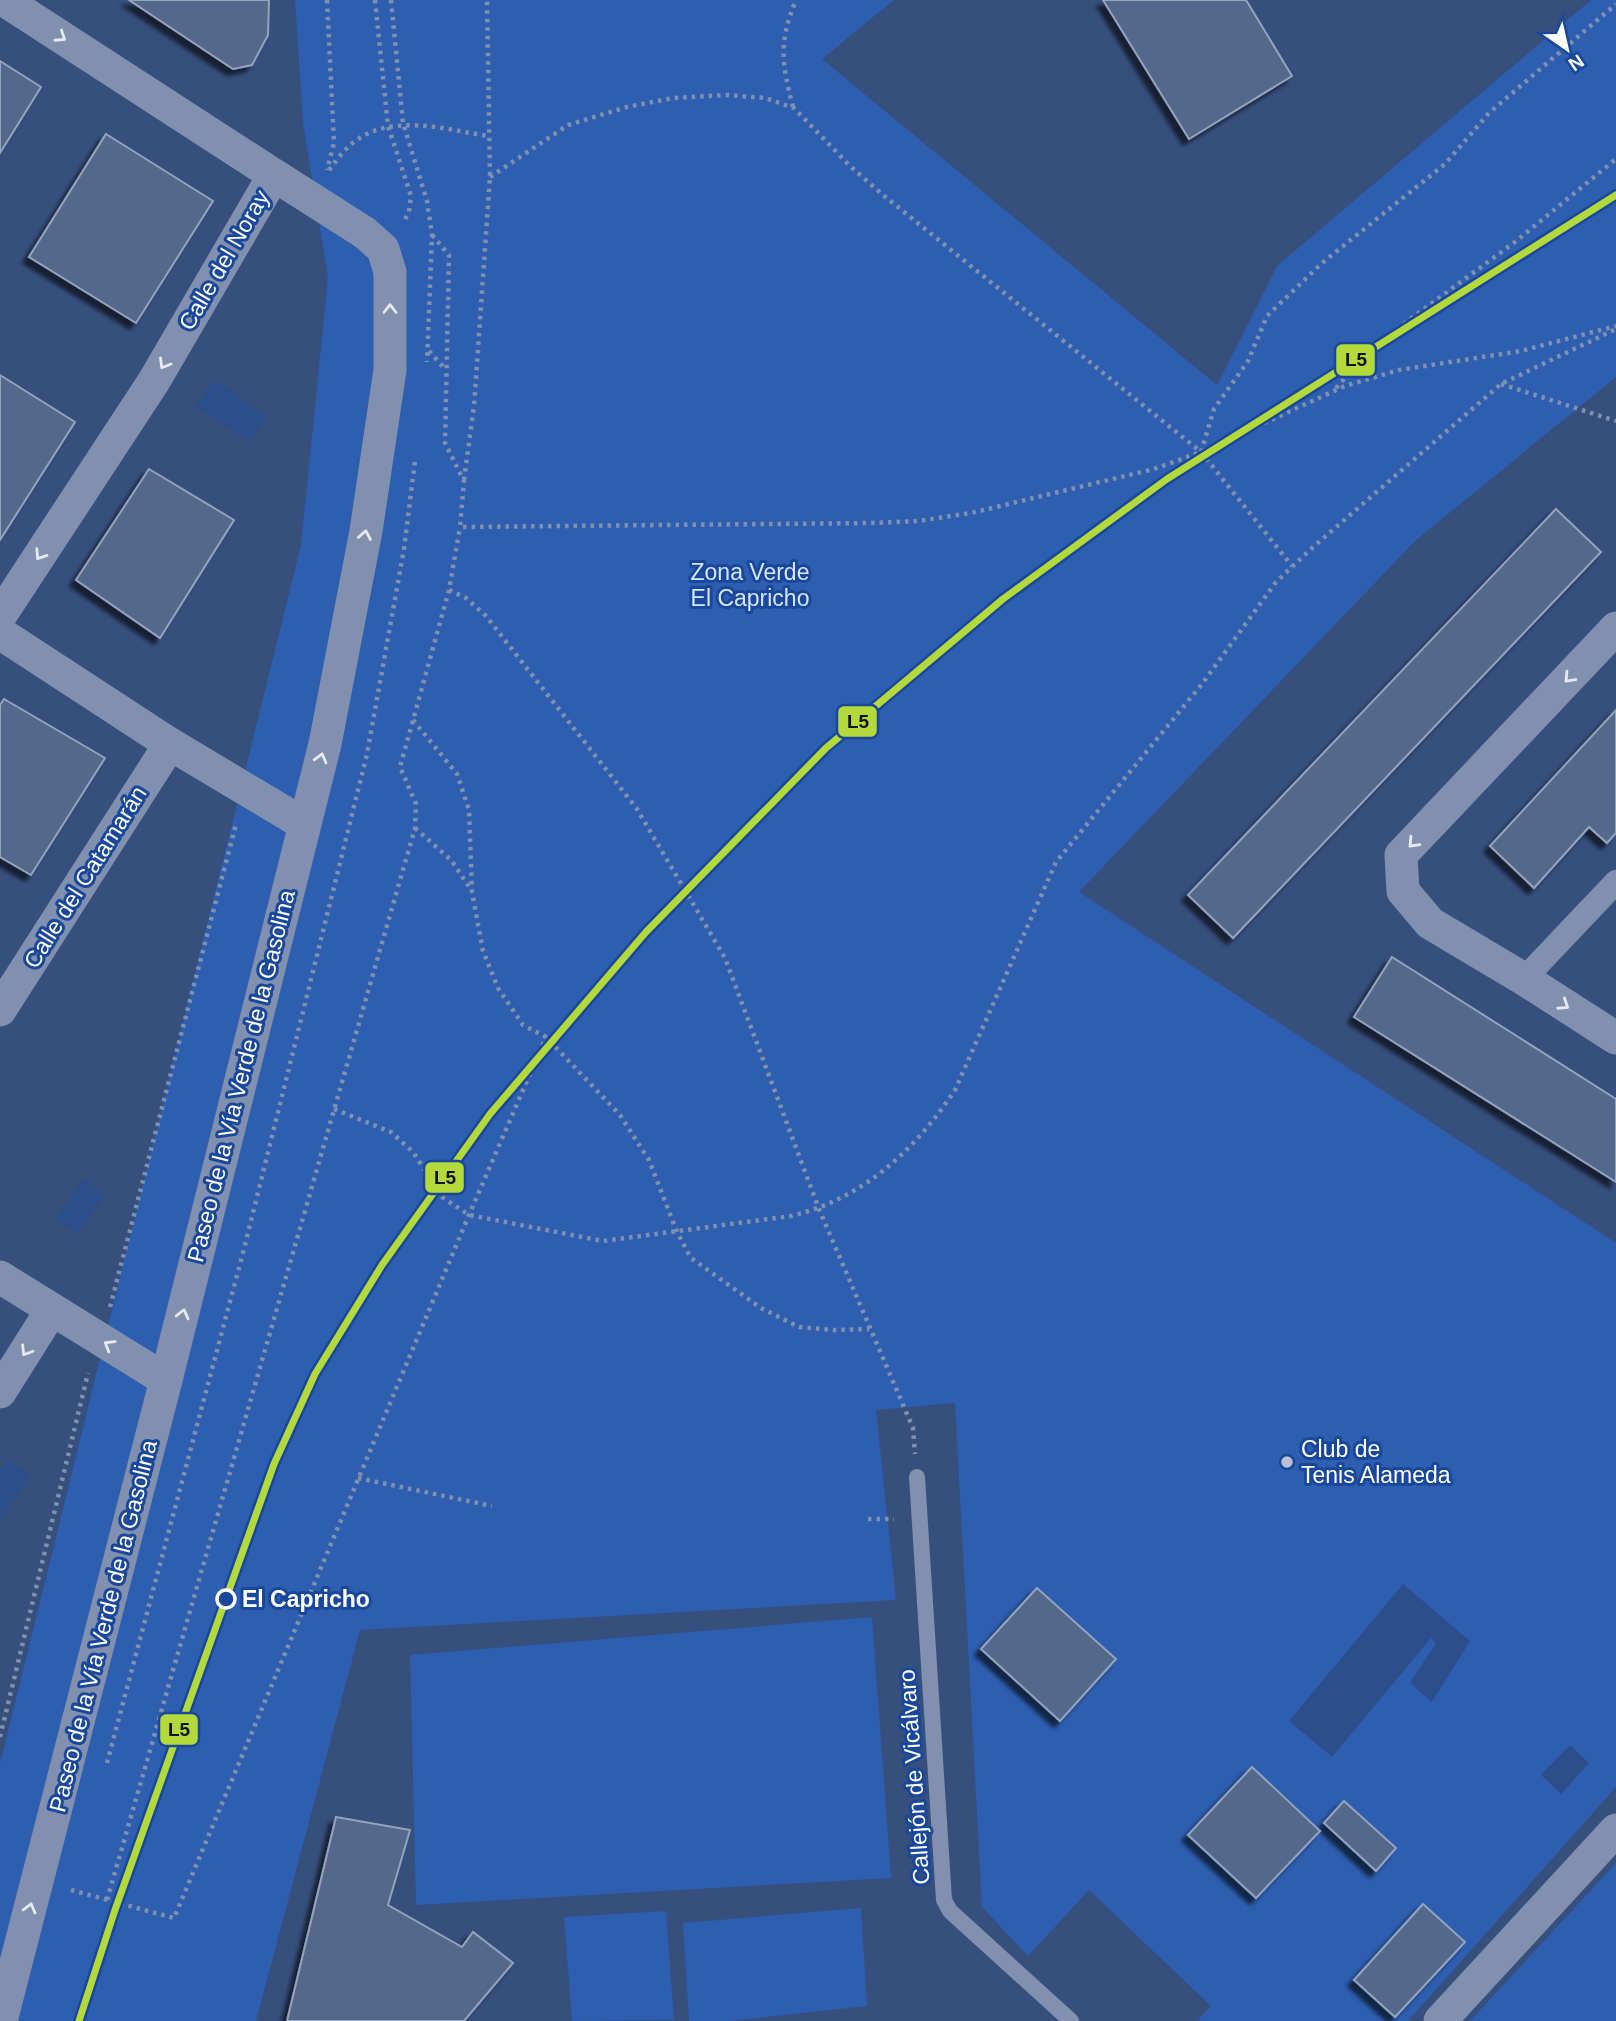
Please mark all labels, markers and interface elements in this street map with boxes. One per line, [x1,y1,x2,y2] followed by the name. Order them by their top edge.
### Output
[1532,14,1602,84] north arrow
[53,29,66,41] one-way arrow
[1565,50,1588,75] text: N
[173,185,275,335] street label: Calle del Noray
[382,304,398,314] one-way arrow
[1335,343,1376,377] line badge: L5
[1345,349,1368,370] text: L5
[159,356,172,369] one-way arrow
[357,529,372,541] one-way arrow
[36,547,49,560] one-way arrow
[691,559,809,611] park label: Zona Verde El Capricho
[1565,670,1577,683] one-way arrow
[837,705,878,738] line badge: L5
[847,711,870,732] text: L5
[313,752,327,764] one-way arrow
[18,781,152,973] street label: Calle del Catamarán
[1408,835,1421,848] one-way arrow
[182,887,300,1265] street label: Paseo de la Vía Verde de la Gasolina
[1557,996,1570,1009] one-way arrow
[424,1161,465,1194] line badge: L5
[434,1167,457,1188] text: L5
[175,1308,189,1320] one-way arrow
[103,1341,116,1354] one-way arrow
[21,1344,34,1357] one-way arrow
[1301,1436,1451,1488] place label: Club de Tenis Alameda
[44,1437,162,1815] street label: Paseo de la Vía Verde de la Gasolina
[1279,1454,1295,1470] marker: Club de Tenis Alameda
[242,1586,370,1612] place label: El Capricho
[216,1589,236,1609] marker: El Capricho
[894,1669,934,1885] street label: Callejón de Vicálvaro
[159,1713,199,1746] line badge: L5
[168,1719,191,1740] text: L5
[22,1902,36,1914] one-way arrow

